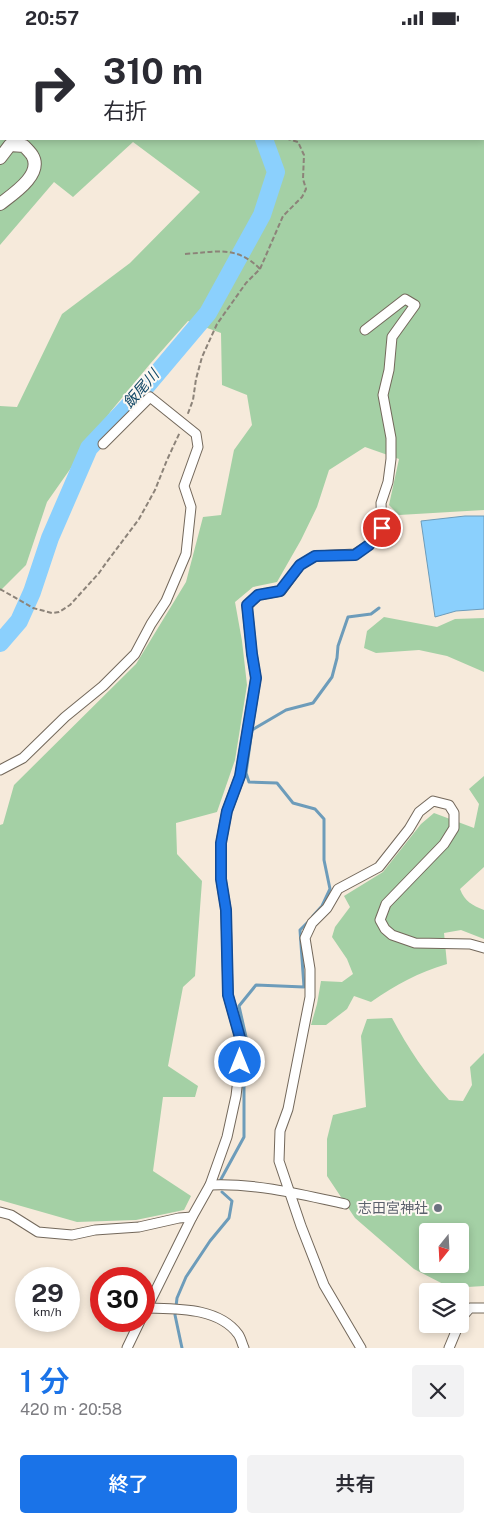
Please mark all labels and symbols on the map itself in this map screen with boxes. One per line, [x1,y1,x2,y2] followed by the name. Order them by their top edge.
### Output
[119,365,163,411] water label: 飯尾川
[361,507,403,549] pin
[213,1035,265,1087] position arrow
[358,1200,428,1216] place label: 志田宮神社
[432,1202,444,1214] marker: 志田宮神社
[419,1223,469,1273] north arrow
[90,1267,155,1332] speed limit sign: 30

